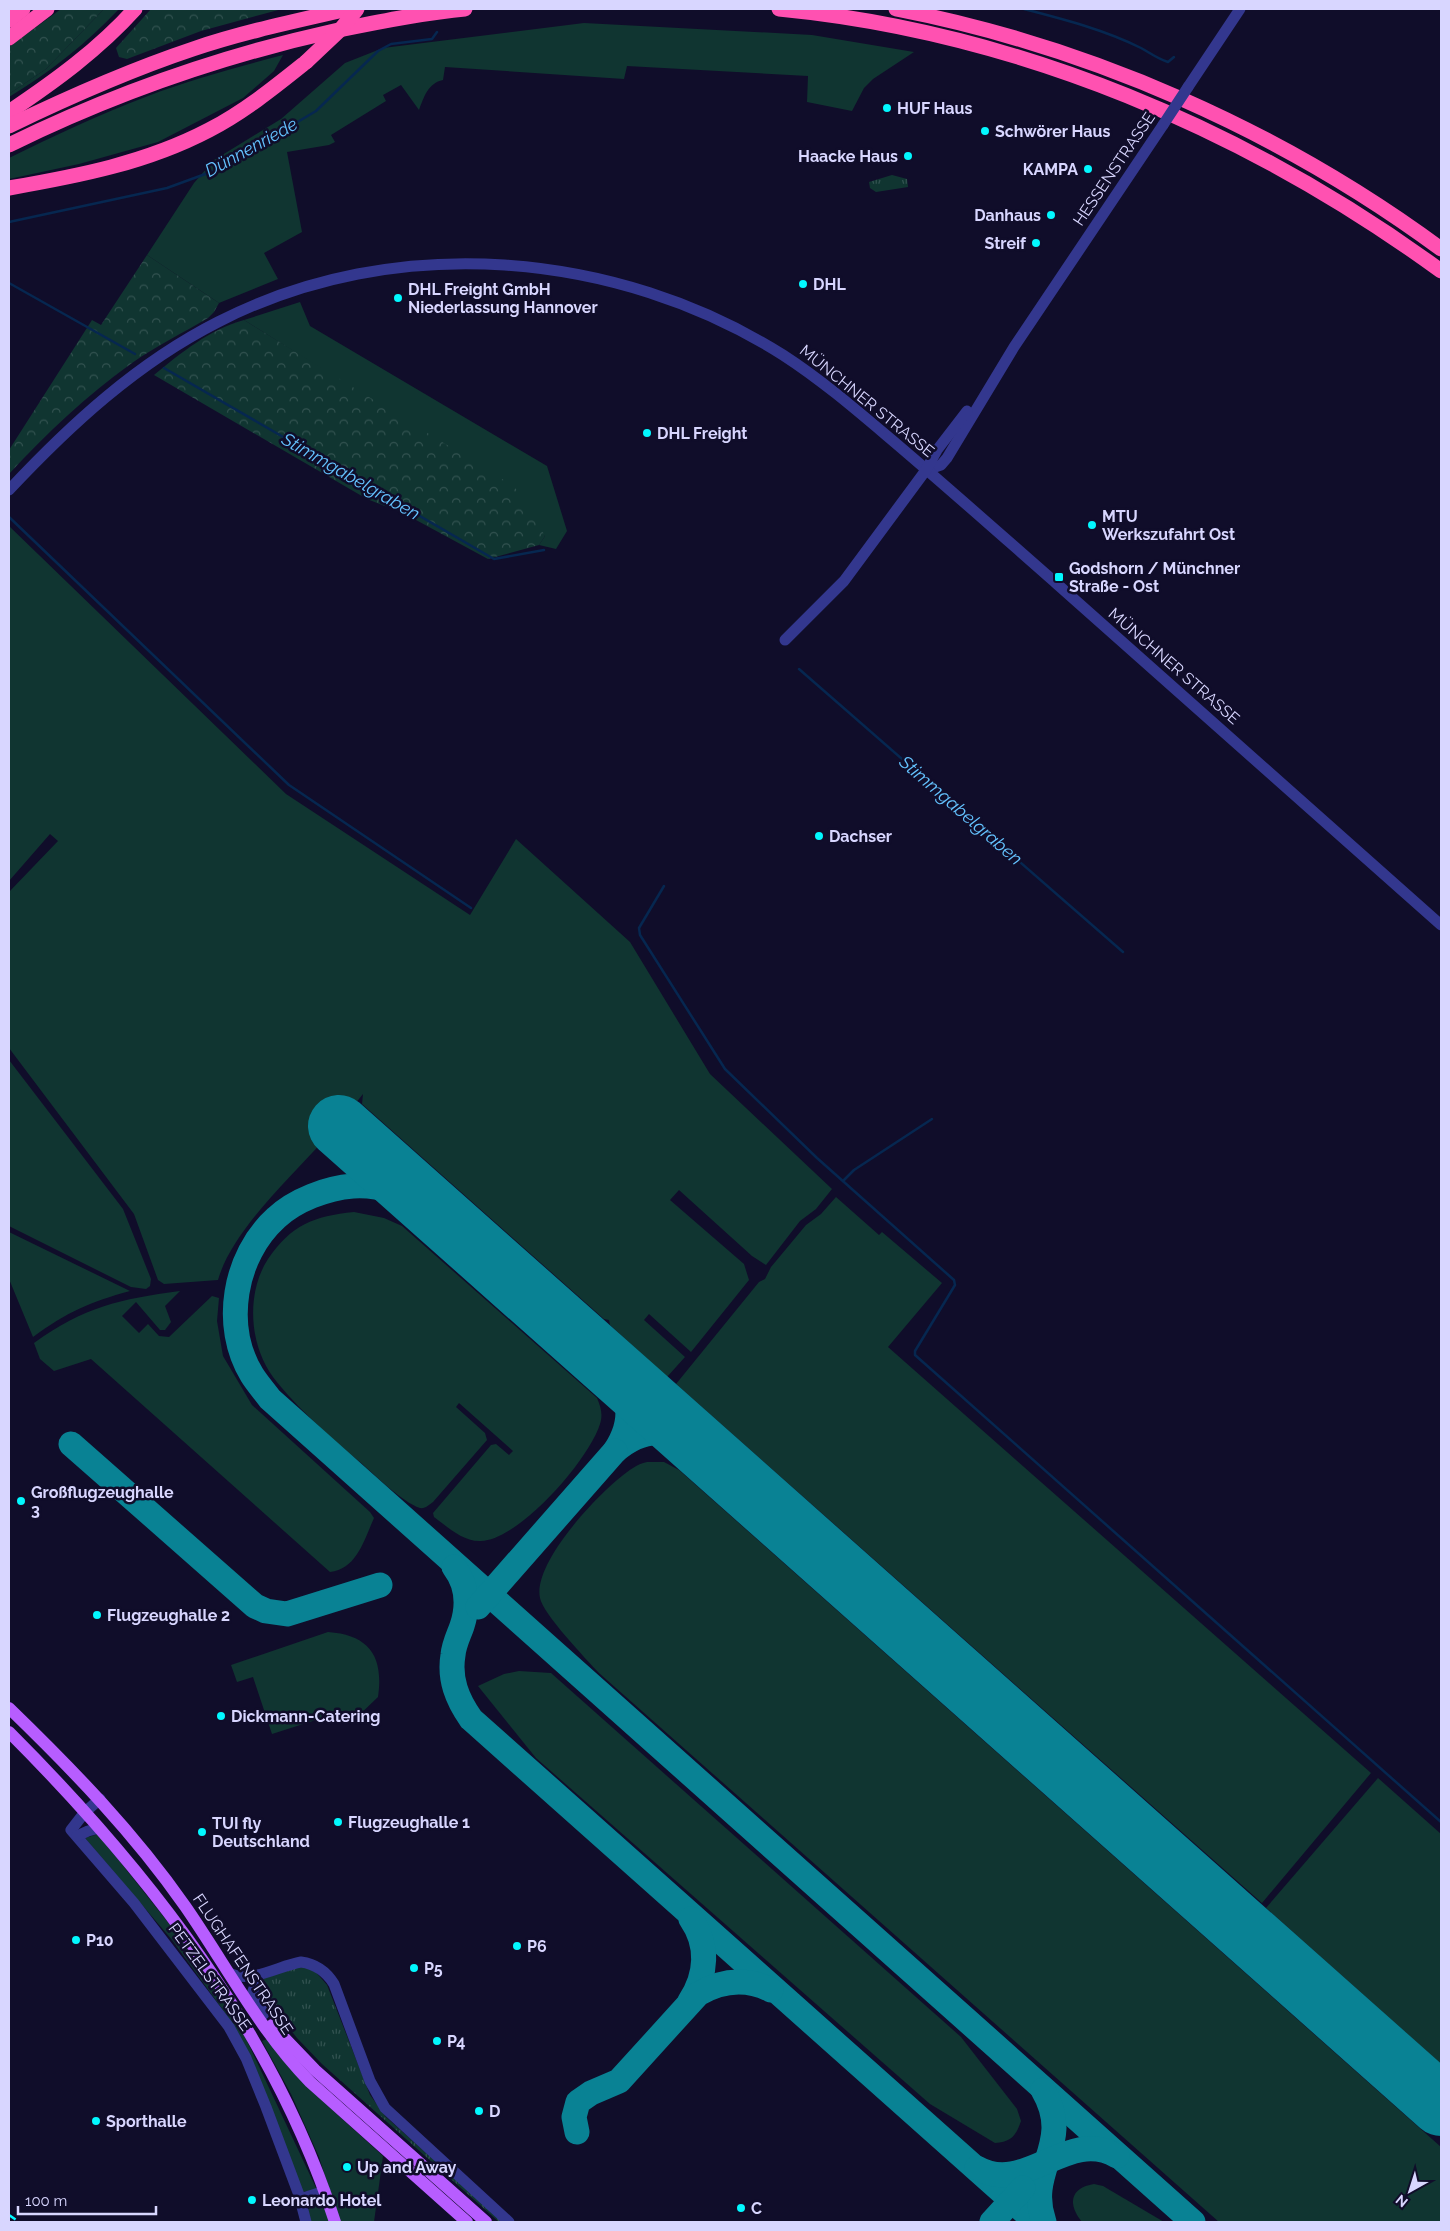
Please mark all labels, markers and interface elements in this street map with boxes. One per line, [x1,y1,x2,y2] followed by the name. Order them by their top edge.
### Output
[897,99,972,118] place label: HUF Haus
[881,102,893,114] marker: HUF Haus
[1069,108,1159,229] street label: HESSENSTRASSE
[201,113,301,181] water label: Dünnenriede
[995,122,1110,141] place label: Schwörer Haus
[979,125,991,137] marker: Schwörer Haus
[798,147,898,166] place label: Haacke Haus
[902,150,914,162] marker: Haacke Haus
[1023,160,1078,179] place label: KAMPA
[1082,163,1094,175] marker: KAMPA
[974,206,1041,225] place label: Danhaus
[1045,209,1057,221] marker: Danhaus
[985,234,1027,253] place label: Streif
[1030,237,1042,249] marker: Streif
[813,275,846,294] place label: DHL
[797,278,809,290] marker: DHL
[408,280,598,317] place label: DHL Freight GmbH Niederlassung Hannover
[392,292,404,304] marker: DHL Freight GmbH Niederlassung Hannover
[796,340,939,461] street label: MÜNCHNER STRASSE
[657,424,748,443] place label: DHL Freight
[277,427,424,524] water label: Stimmgabelgraben
[641,427,653,439] marker: DHL Freight
[1102,507,1235,544] place label: MTU Werkszufahrt Ost
[1086,519,1098,531] marker: MTU Werkszufahrt Ost
[1069,559,1240,596] place label: Godshorn / Münchner Straße - Ost
[1053,571,1065,583] marker: Godshorn / Münchner Straße - Ost
[1105,603,1244,728] street label: MÜNCHNER STRASSE
[895,750,1027,869] water label: Stimmgabelgraben
[829,827,892,846] place label: Dachser
[813,830,825,842] marker: Dachser
[31,1483,174,1520] place label: Großflugzeughalle 3
[15,1495,27,1507] marker: Großflugzeughalle 3
[107,1606,230,1625] place label: Flugzeughalle 2
[91,1609,103,1621] marker: Flugzeughalle 2
[231,1707,380,1726] place label: Dickmann-Catering
[215,1710,227,1722] marker: Dickmann-Catering
[348,1813,470,1832] place label: Flugzeughalle 1
[212,1814,310,1851] place label: TUI fly Deutschland
[332,1816,344,1828] marker: Flugzeughalle 1
[196,1826,208,1838] marker: TUI fly Deutschland
[189,1890,297,2038] street label: FLUGHAFENSTRASSE
[165,1920,256,2035] street label: PETZELSTRASSE
[86,1931,114,1950] place label: P10
[70,1934,82,1946] marker: P10
[527,1937,547,1956] place label: P6
[511,1940,523,1952] marker: P6
[424,1959,443,1978] place label: P5
[408,1962,420,1974] marker: P5
[447,2032,465,2051] place label: P4
[431,2035,443,2047] marker: P4
[489,2102,500,2121] place label: D
[473,2105,485,2117] marker: D
[106,2112,187,2131] place label: Sporthalle
[90,2115,102,2127] marker: Sporthalle
[357,2158,457,2177] place label: Up and Away
[341,2161,353,2173] marker: Up and Away
[1385,2166,1435,2216] north arrow
[18,2184,155,2216] scale bar
[262,2191,382,2210] place label: Leonardo Hotel
[25,2192,67,2210] text: 100 m
[1393,2192,1411,2211] text: N
[246,2194,258,2206] marker: Leonardo Hotel
[751,2199,762,2218] place label: C
[735,2202,747,2214] marker: C

